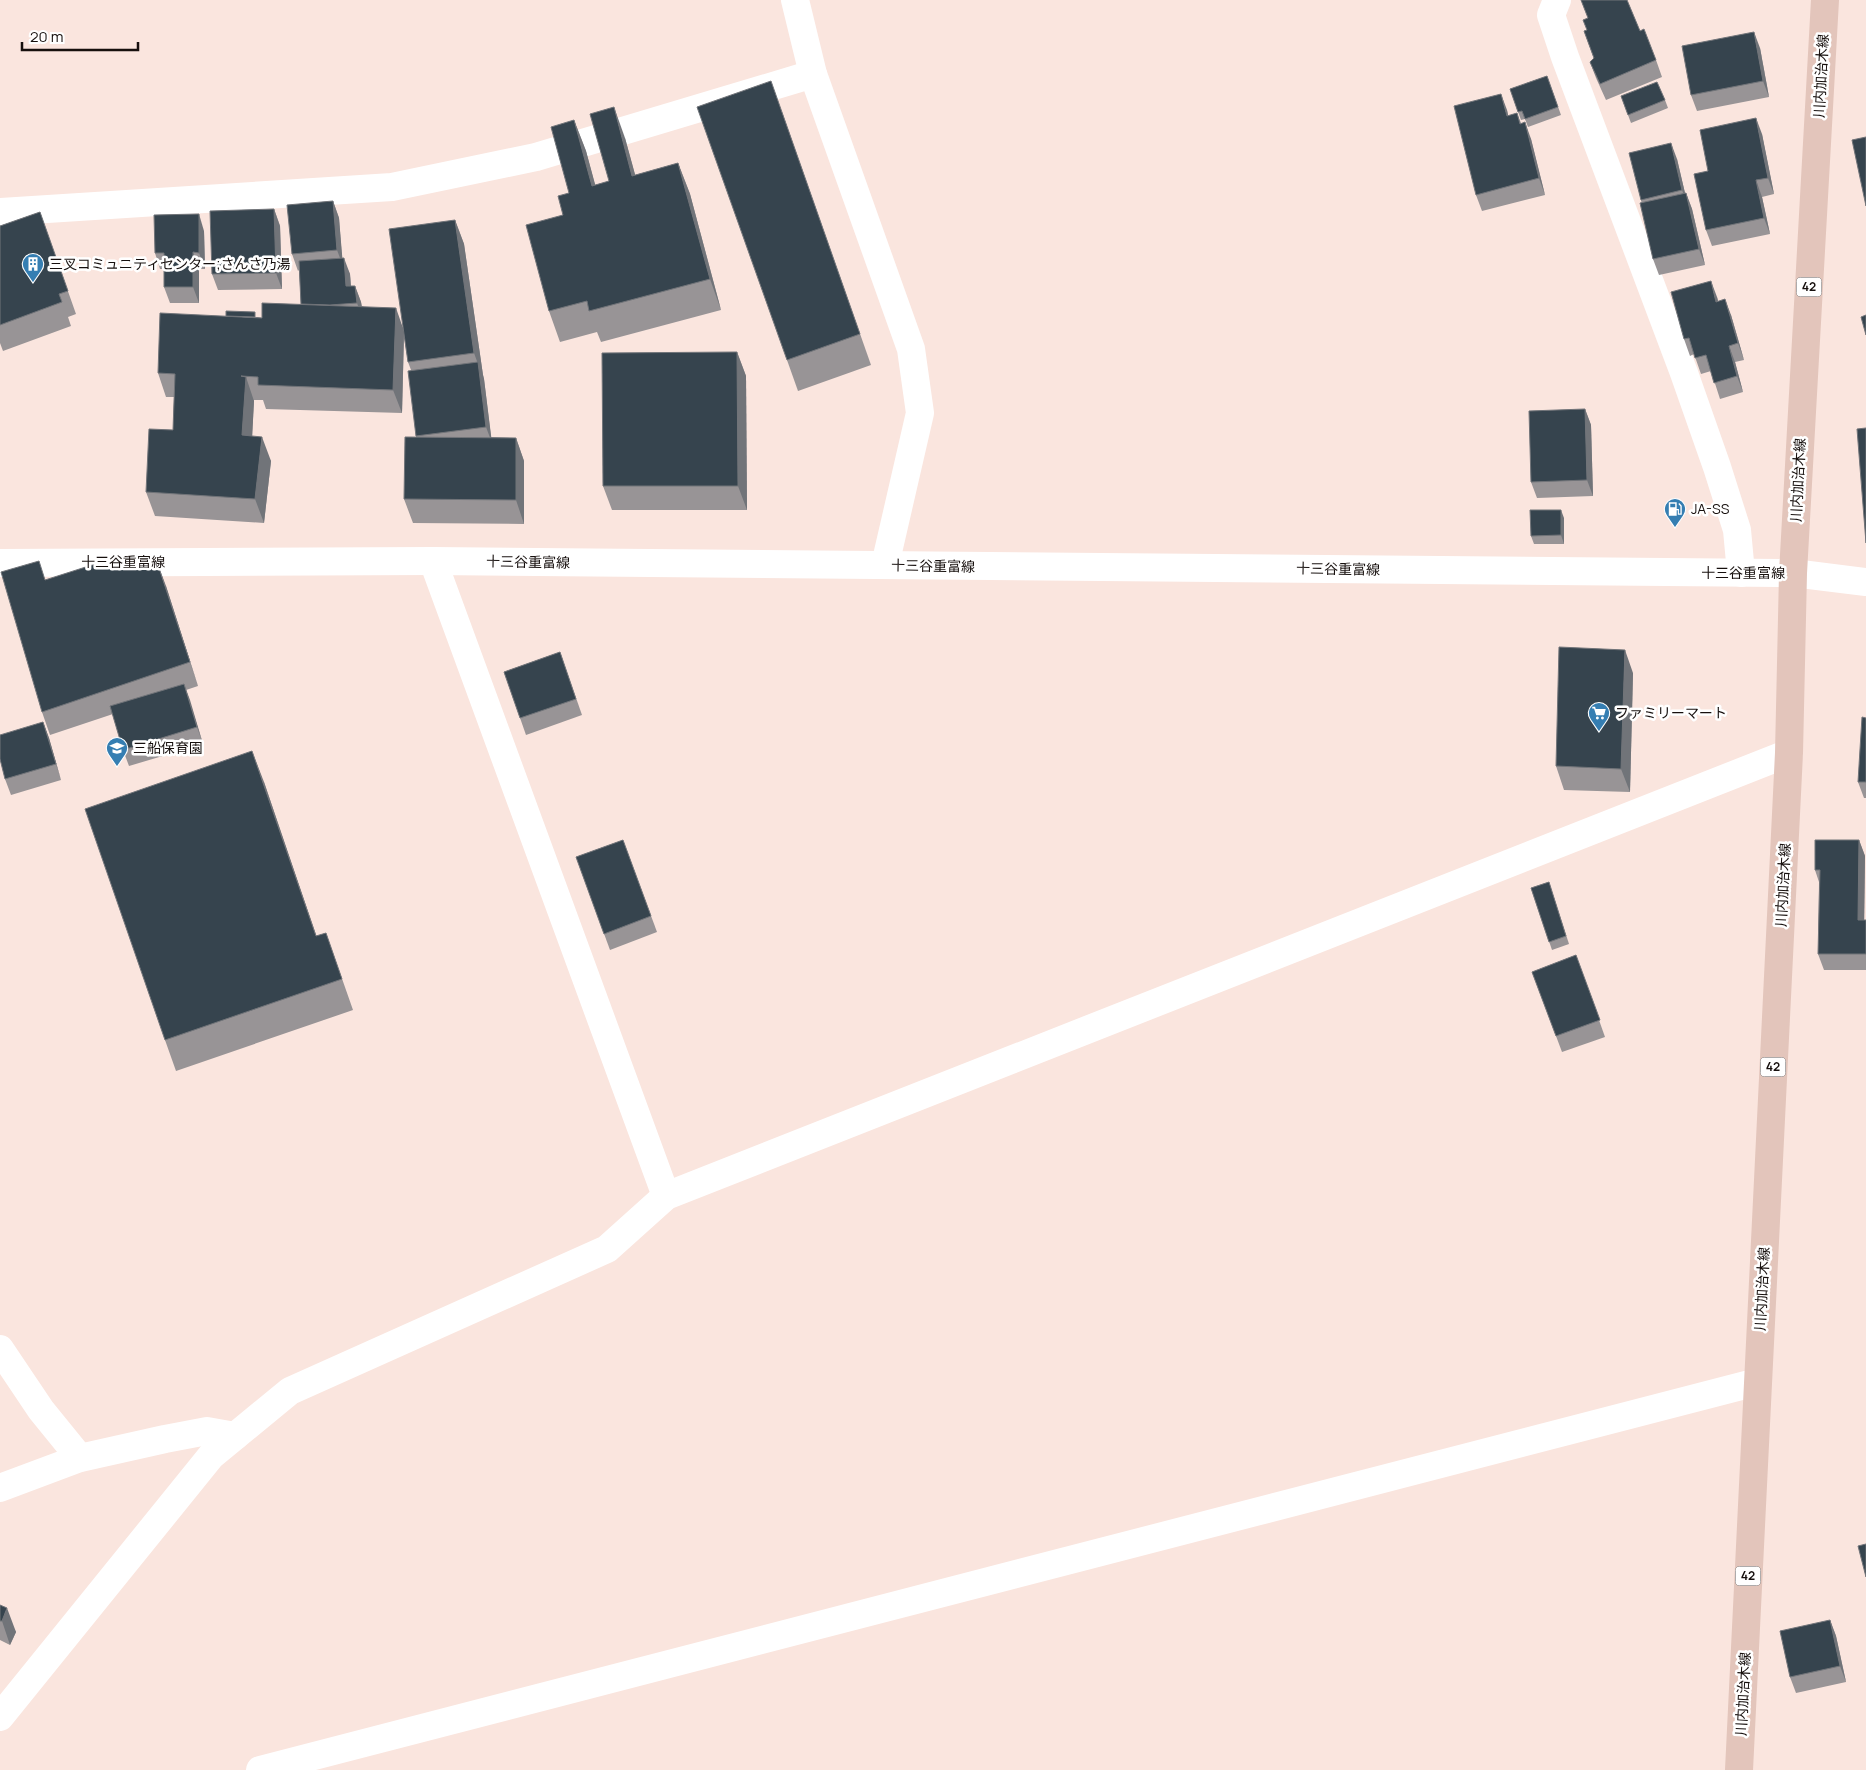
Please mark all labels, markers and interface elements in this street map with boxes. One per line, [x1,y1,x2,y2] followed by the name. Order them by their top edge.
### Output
[22,20,139,52] scale bar
[30,26,63,47] text: 20 m
[1809,34,1832,118] street label: 川内加治木線
[21,252,45,283] building icon: 三叉コミュニティセンター;さんさ乃湯
[49,254,290,273] place label: 三叉コミュニティセンター;さんさ乃湯
[1796,278,1822,296] road number: 42
[1786,438,1809,522] street label: 川内加治木線
[1663,497,1687,528] fuel station icon: JA-SS
[1691,499,1730,518] place label: JA-SS
[486,551,570,572] street label: 十三谷重富線
[81,552,165,571] street label: 十三谷重富線
[891,555,975,576] street label: 十三谷重富線
[1296,558,1380,579] street label: 十三谷重富線
[1701,563,1785,582] street label: 十三谷重富線
[1587,701,1611,732] supermarket icon: ファミリーマート
[1615,703,1727,722] place label: ファミリーマート
[105,736,129,767] school or university icon: 三船保育園
[133,738,203,757] place label: 三船保育園
[1771,843,1794,927] street label: 川内加治木線
[1760,1058,1786,1076] road number: 42
[1750,1247,1773,1331] street label: 川内加治木線
[1736,1566,1760,1585] road number: 42
[1731,1652,1754,1736] street label: 川内加治木線

